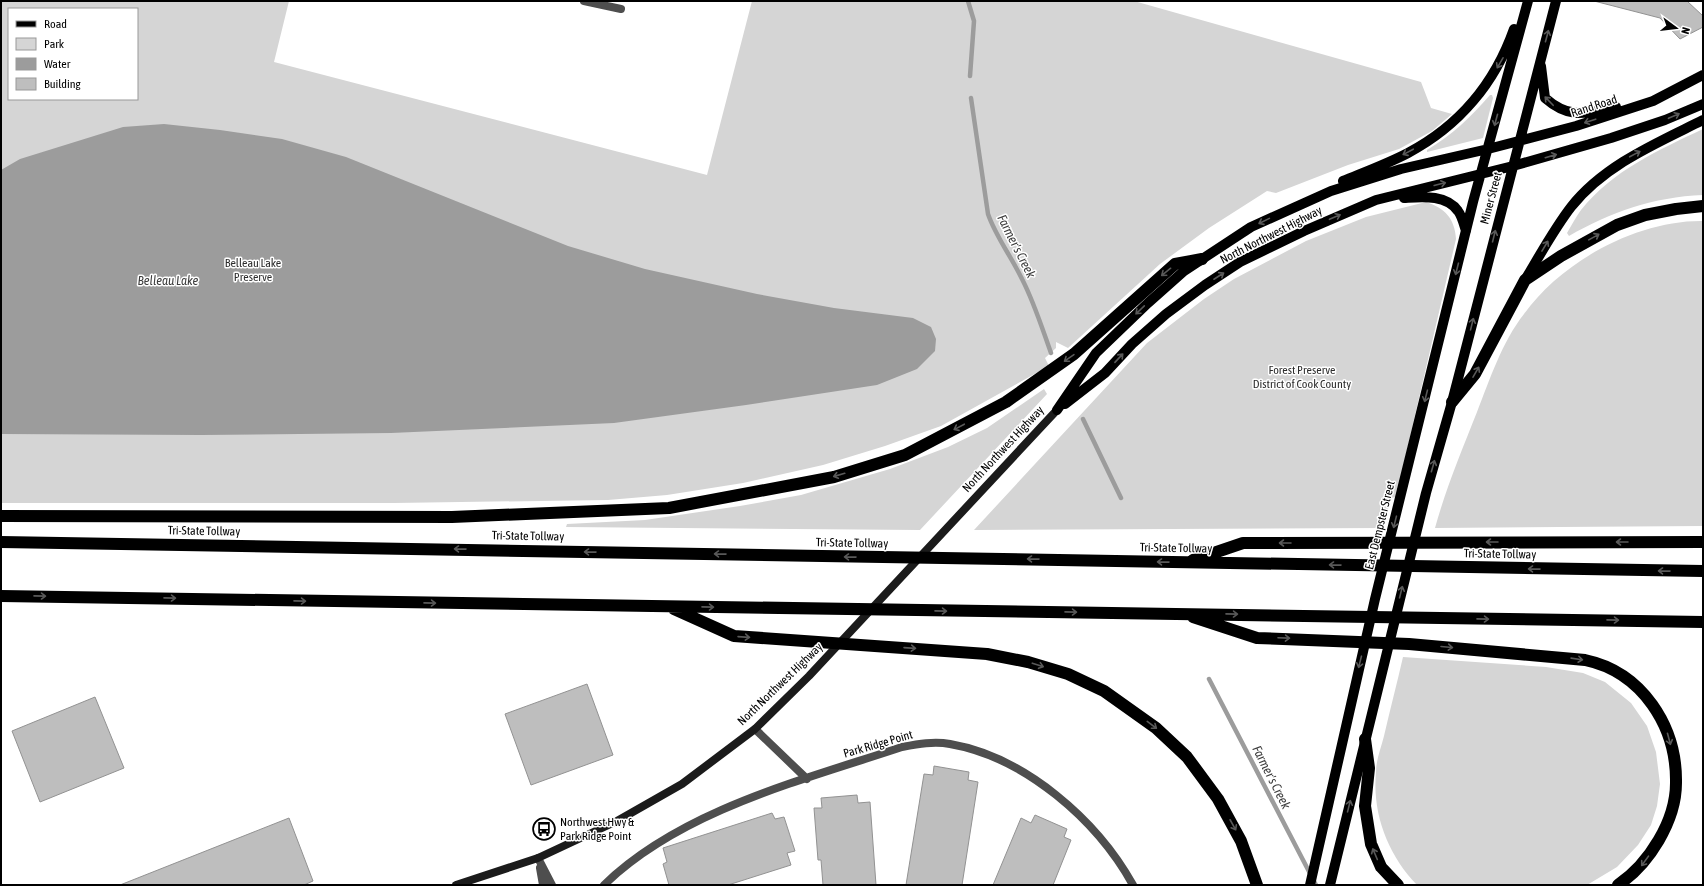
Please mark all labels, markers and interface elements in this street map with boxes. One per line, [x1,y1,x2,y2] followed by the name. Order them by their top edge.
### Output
[8,8,138,100] legend
[1656,8,1696,48] north arrow
[44,17,67,31] text: Road
[1679,26,1692,35] text: N
[1543,29,1551,42] one-way arrow
[44,37,65,51] text: Park
[44,57,71,71] text: Water
[1495,57,1503,69] one-way arrow
[44,77,82,91] text: Building
[1569,92,1619,120] street label: Rand Road
[1545,96,1554,106] one-way arrow
[1668,112,1680,119] one-way arrow
[1492,113,1499,126] one-way arrow
[1584,118,1596,126] one-way arrow
[1402,149,1414,156] one-way arrow
[1629,150,1641,158] one-way arrow
[1544,152,1557,159] one-way arrow
[1477,170,1505,226] street label: Miner Street
[1434,179,1447,187] one-way arrow
[1218,203,1324,267] street label: North Northwest Highway
[994,212,1039,281] water label: Farmer's Creek
[1329,213,1341,221] one-way arrow
[1259,218,1271,225] one-way arrow
[1491,230,1498,243] one-way arrow
[1588,233,1600,240] one-way arrow
[1542,240,1550,252] one-way arrow
[225,256,281,284] park label: Belleau Lake Preserve
[1452,263,1460,276] one-way arrow
[1161,267,1172,276] one-way arrow
[1213,271,1225,279] one-way arrow
[138,273,199,288] water label: Belleau Lake
[1135,305,1145,315] one-way arrow
[1468,317,1476,330] one-way arrow
[1114,353,1124,363] one-way arrow
[1064,354,1075,362] one-way arrow
[1253,363,1351,391] park label: Forest Preserve District of Cook County
[1472,366,1480,378] one-way arrow
[1421,389,1429,402] one-way arrow
[959,403,1047,495] street label: North Northwest Highway
[953,424,965,431] one-way arrow
[1430,460,1437,473] one-way arrow
[833,472,846,479] one-way arrow
[1362,479,1398,571] street label: East Dempster Street
[1390,515,1398,528] one-way arrow
[168,523,240,539] street label: Tri-State Tollway
[492,528,564,544] street label: Tri-State Tollway
[816,535,888,551] street label: Tri-State Tollway
[1486,538,1499,546] one-way arrow
[1616,538,1629,546] one-way arrow
[1279,539,1292,547] one-way arrow
[1140,540,1212,556] street label: Tri-State Tollway
[454,545,467,553] one-way arrow
[1464,546,1536,562] street label: Tri-State Tollway
[584,548,597,555] one-way arrow
[714,550,727,558] one-way arrow
[844,553,857,560] one-way arrow
[1027,555,1040,563] one-way arrow
[1157,558,1170,566] one-way arrow
[1329,561,1342,569] one-way arrow
[1528,565,1541,573] one-way arrow
[1658,567,1671,575] one-way arrow
[1398,586,1406,599] one-way arrow
[33,593,46,600] one-way arrow
[163,595,176,602] one-way arrow
[293,597,306,604] one-way arrow
[423,599,436,607] one-way arrow
[701,603,714,611] one-way arrow
[934,607,947,614] one-way arrow
[1064,608,1077,616] one-way arrow
[1225,610,1238,618] one-way arrow
[1476,615,1489,622] one-way arrow
[1606,616,1619,624] one-way arrow
[737,633,750,640] one-way arrow
[1277,635,1290,642] one-way arrow
[735,640,825,728] street label: North Northwest Highway
[1440,643,1453,651] one-way arrow
[903,644,916,651] one-way arrow
[1355,655,1363,668] one-way arrow
[1570,655,1583,663] one-way arrow
[1031,662,1044,669] one-way arrow
[1147,721,1158,729] one-way arrow
[842,727,915,761] street label: Park Ridge Point
[1666,732,1673,745] one-way arrow
[1249,743,1294,812] water label: Farmer's Creek
[1346,800,1354,813] one-way arrow
[560,815,635,843] place label: Northwest Hwy & Park Ridge Point
[531,816,557,842] bus stop icon: Northwest Hwy & Park Ridge Point
[1229,819,1237,831] one-way arrow
[1371,848,1379,860] one-way arrow
[1641,855,1649,866] one-way arrow

